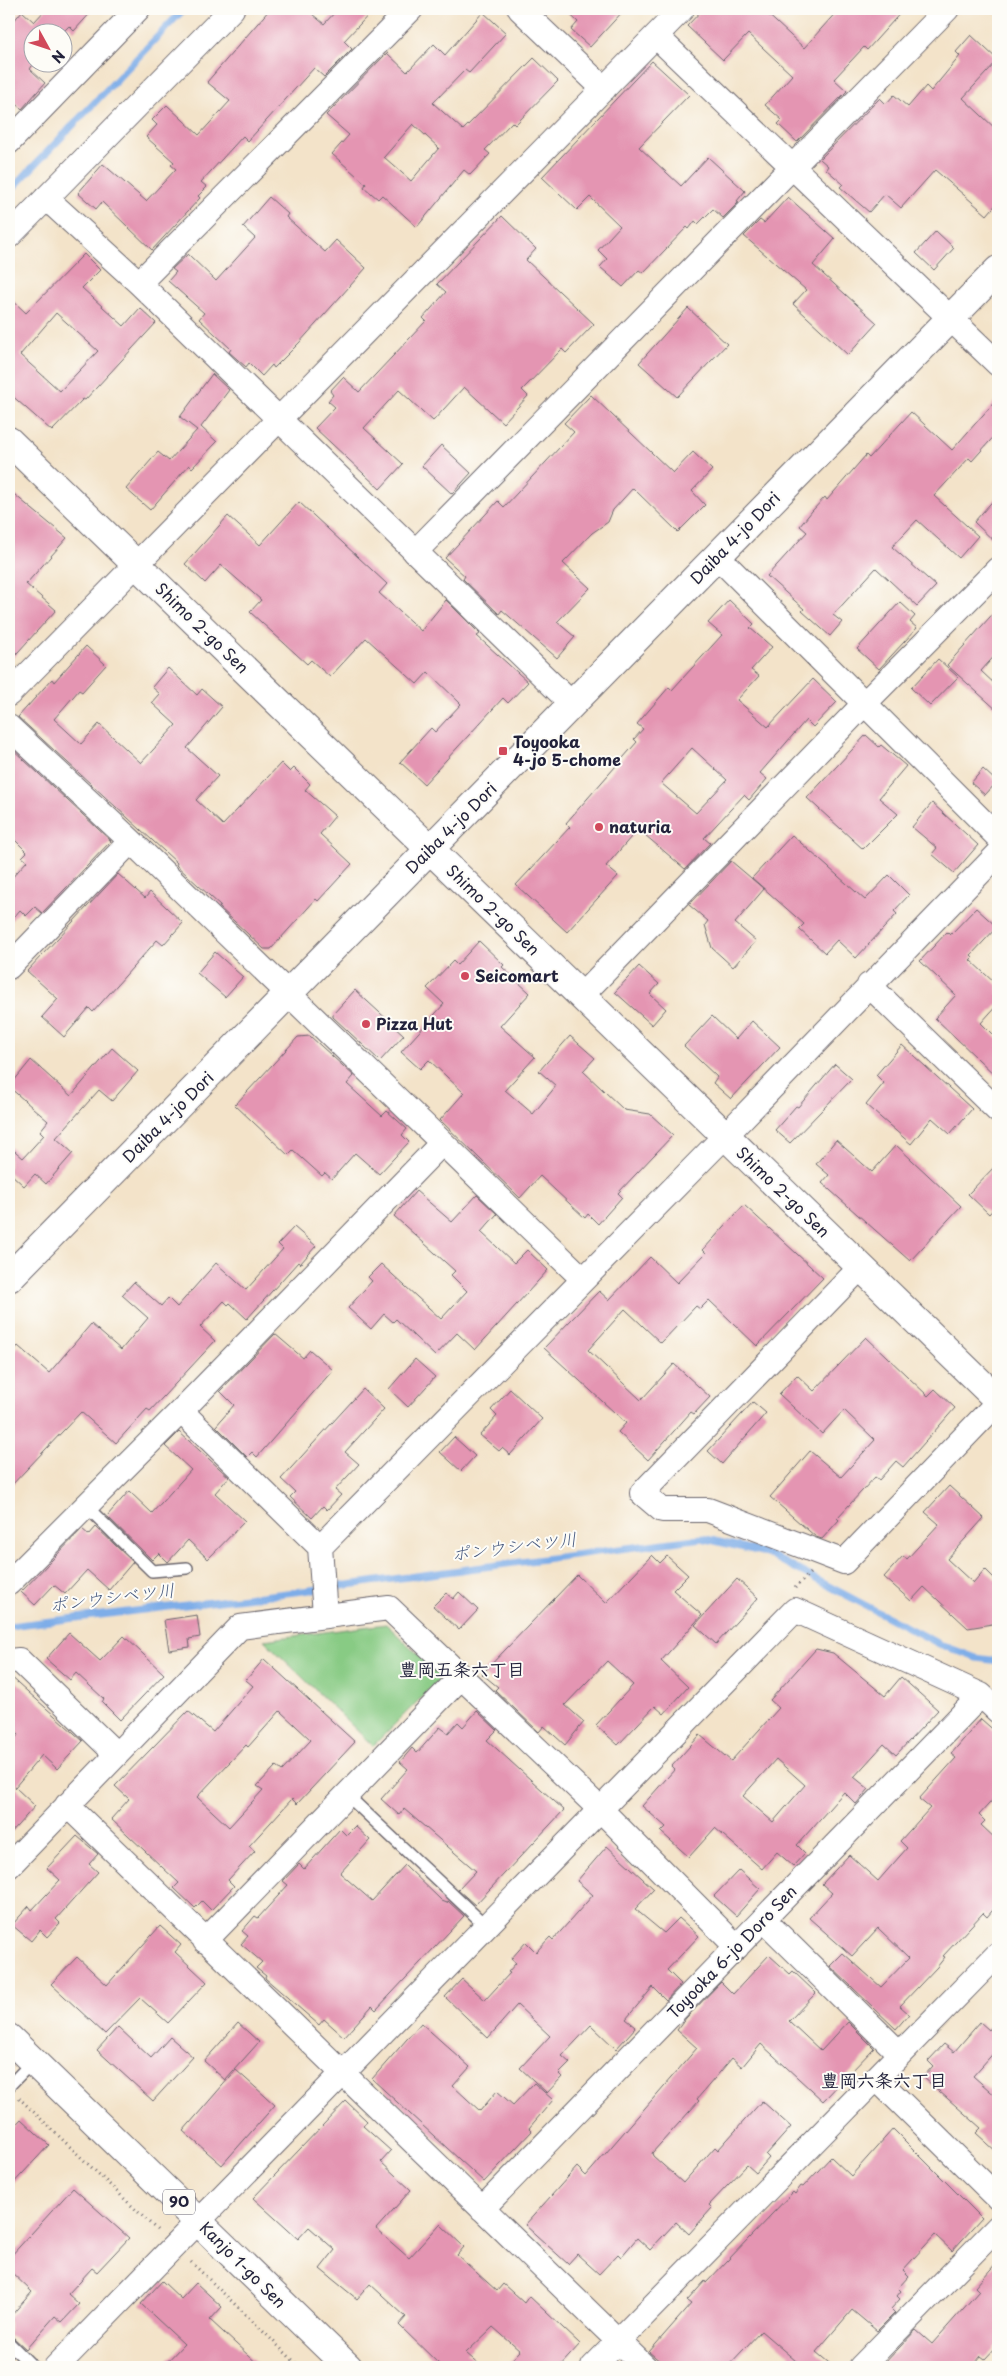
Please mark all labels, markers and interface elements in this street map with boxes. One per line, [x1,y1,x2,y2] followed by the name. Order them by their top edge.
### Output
[22,22,72,72] north arrow
[47,46,70,68] text: N
[684,486,785,589] street label: Daiba 4-jo Dori
[151,576,255,678] street label: Shimo 2-go Sen
[513,729,621,771] place label: Toyooka 4-jo 5-chome
[497,745,509,757] marker: Toyooka 4-jo 5-chome
[399,776,501,878] street label: Daiba 4-jo Dori
[609,814,671,838] place label: naturia
[593,821,605,833] marker: naturia
[442,858,546,960] street label: Shimo 2-go Sen
[475,963,559,987] place label: Seicomart
[459,970,471,982] marker: Seicomart
[376,1011,453,1035] place label: Pizza Hut
[360,1018,372,1030] marker: Pizza Hut
[116,1065,218,1167] street label: Daiba 4-jo Dori
[732,1140,836,1242] street label: Shimo 2-go Sen
[450,1524,578,1567] water label: ポンウシベツ川
[48,1575,176,1618] water label: ポンウシベツ川
[399,1655,525,1682] district label: 豊岡五条六丁目
[661,1879,802,2023] street label: Toyooka 6-jo Doro Sen
[821,2066,947,2093] district label: 豊岡六条六丁目
[163,2190,195,2214] road number: 90
[195,2216,292,2313] street label: Kanjo 1-go Sen

